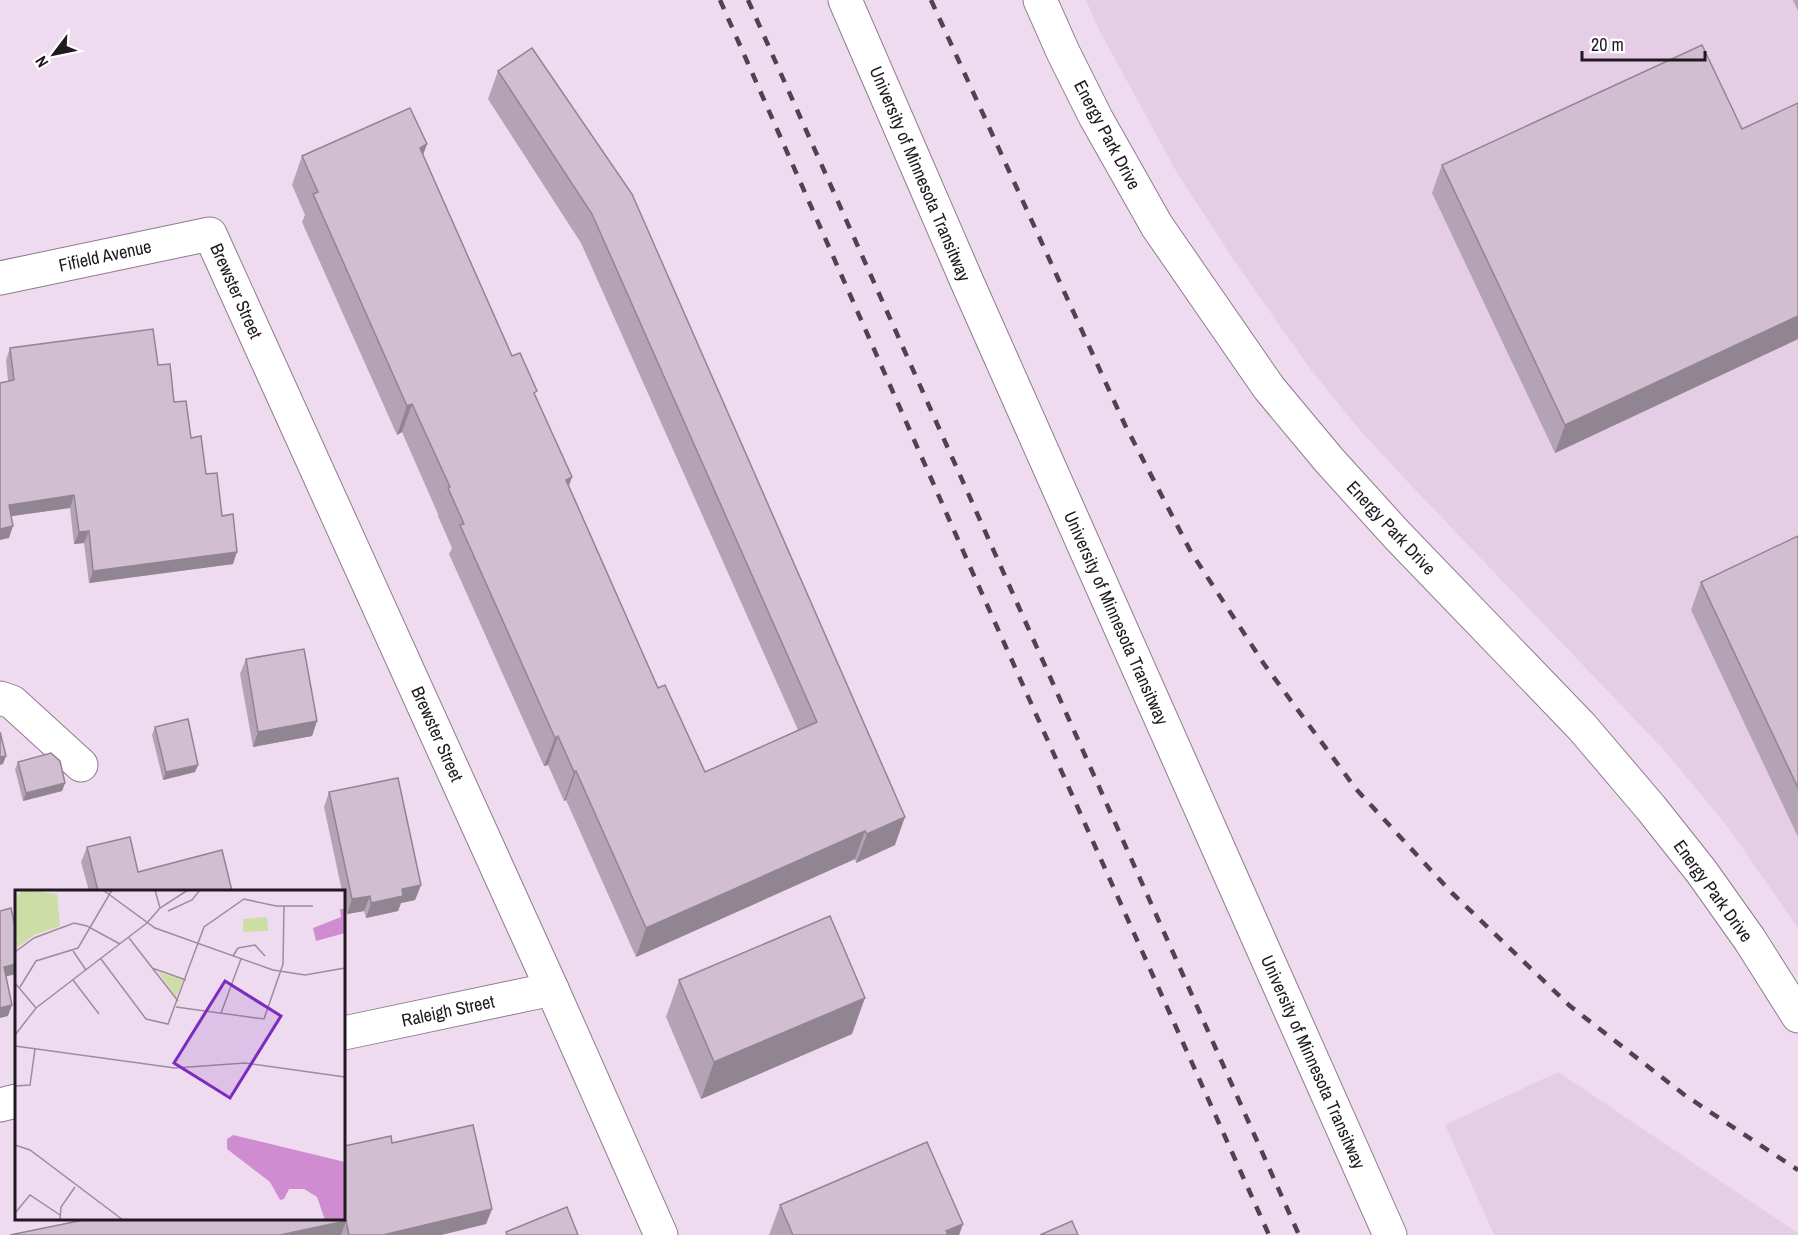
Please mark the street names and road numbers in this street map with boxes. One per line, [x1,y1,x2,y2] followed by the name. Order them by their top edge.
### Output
[864,62,977,286] street label: University of Minnesota Transitway
[1068,76,1147,194] street label: Energy Park Drive
[56,233,154,278] street label: Fifield Avenue
[204,239,269,342] street label: Brewster Street
[1341,475,1442,580] street label: Energy Park Drive
[1058,507,1175,729] street label: University of Minnesota Transitway
[405,682,470,785] street label: Brewster Street
[1668,835,1759,947] street label: Energy Park Drive
[1255,951,1372,1173] street label: University of Minnesota Transitway
[399,988,497,1033] street label: Raleigh Street

